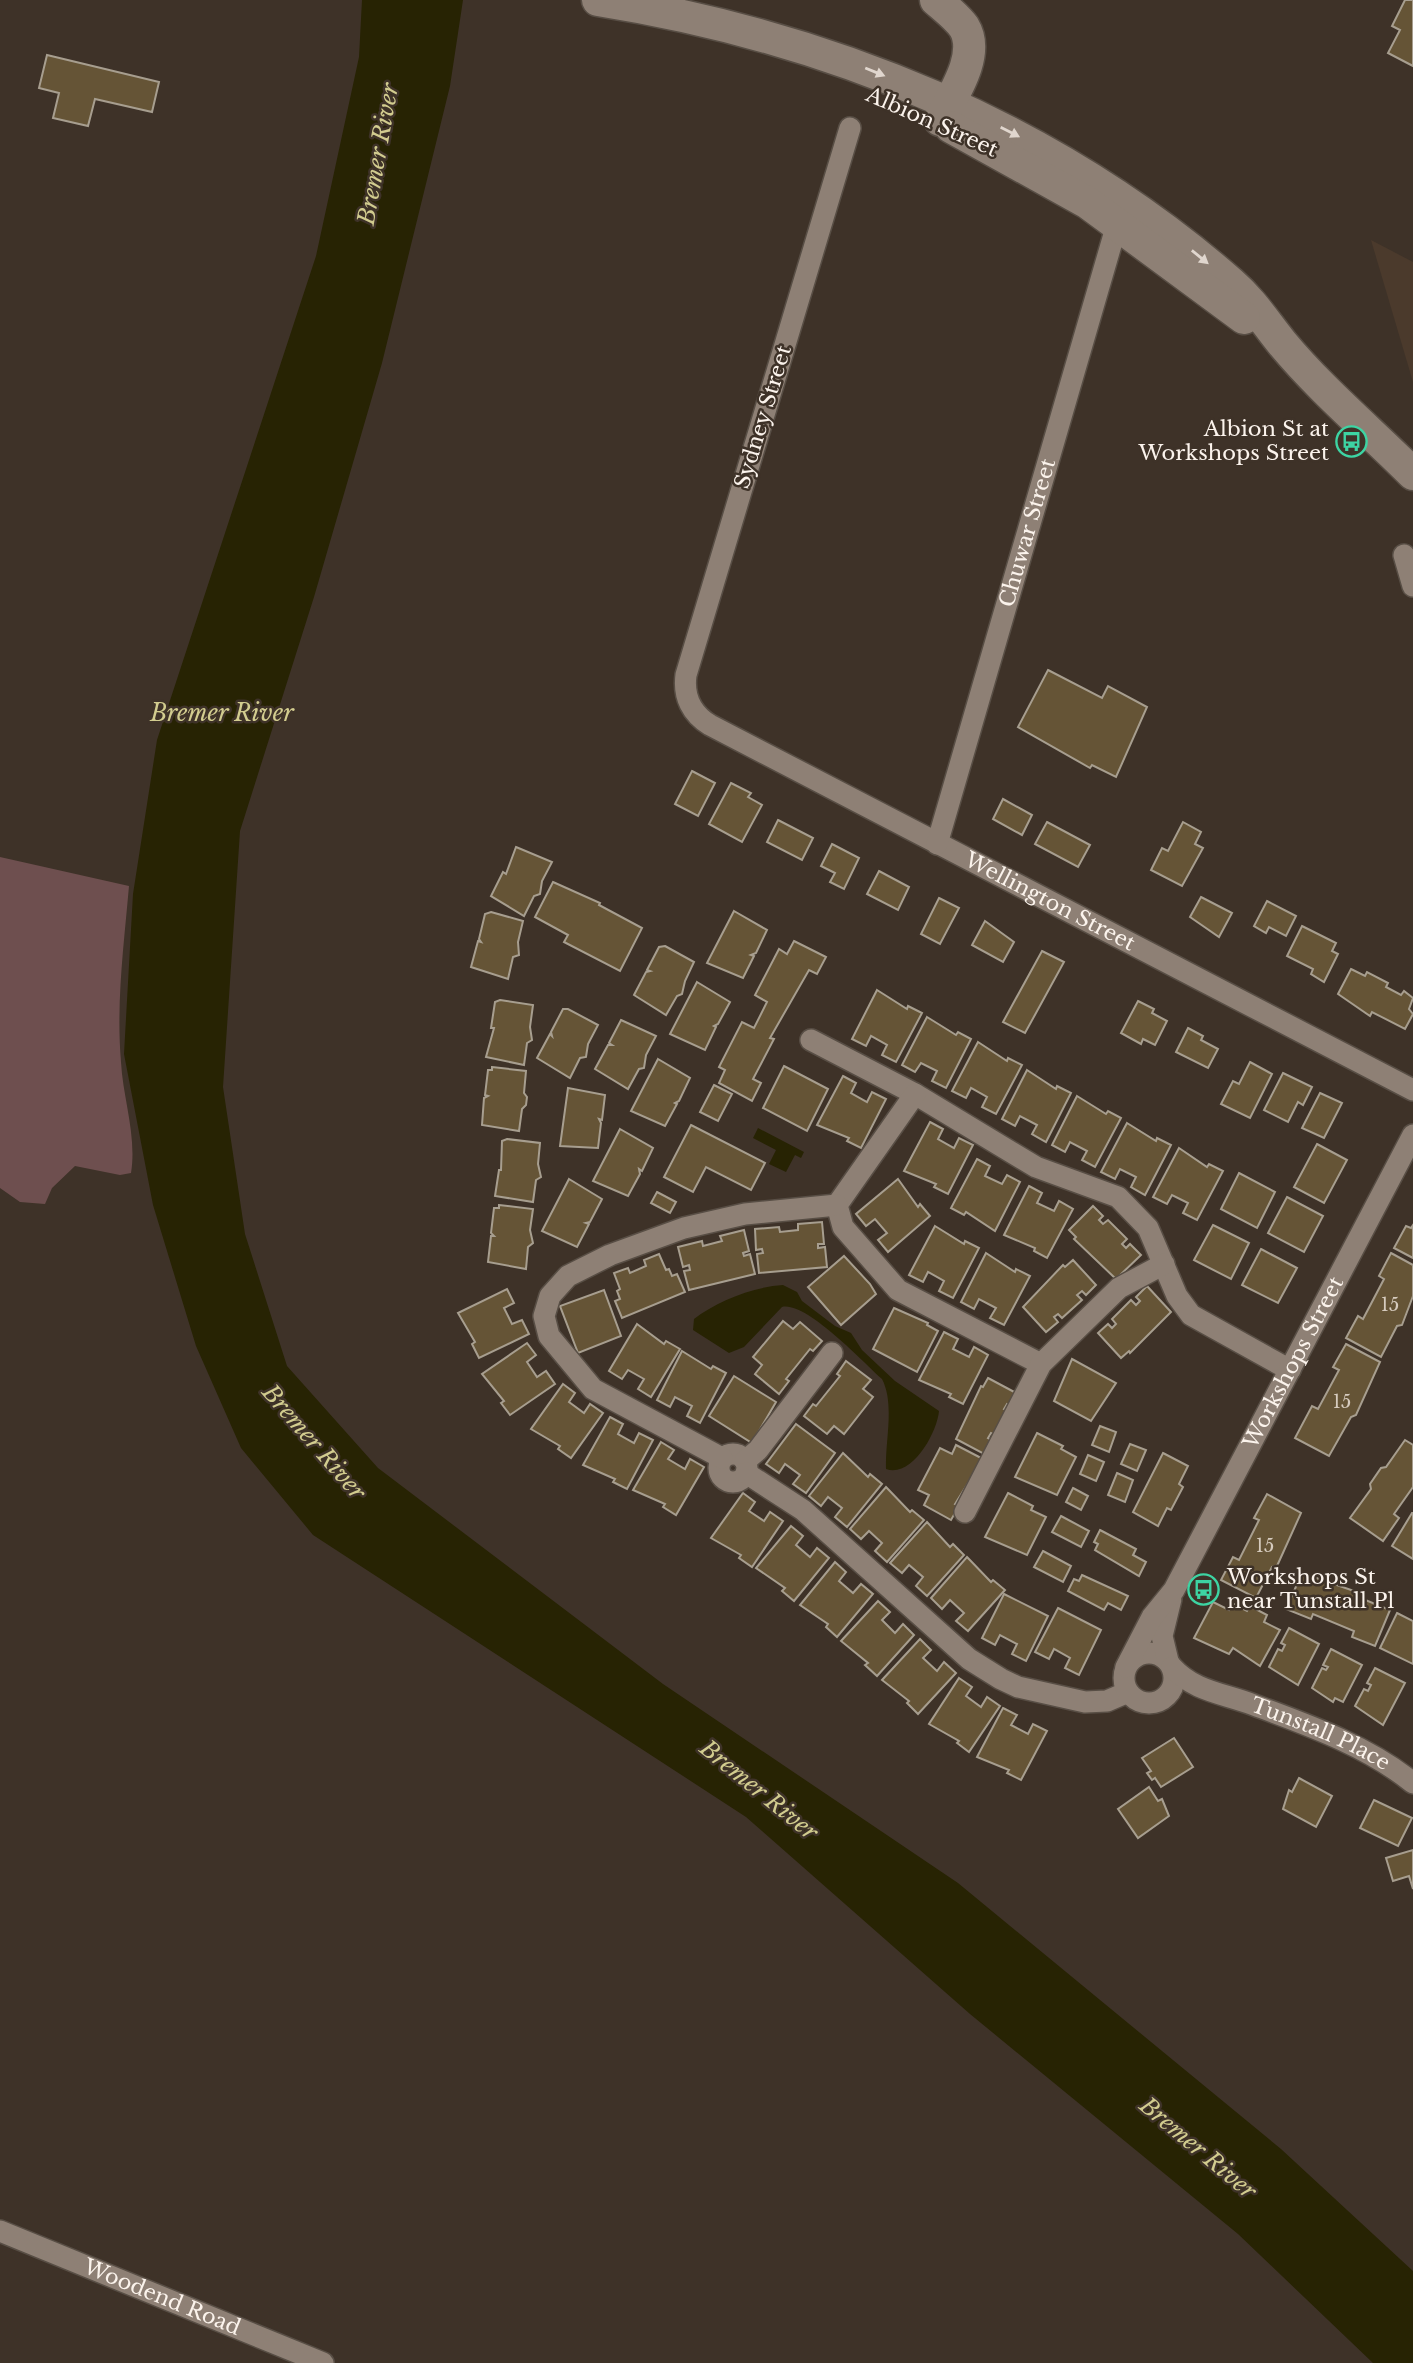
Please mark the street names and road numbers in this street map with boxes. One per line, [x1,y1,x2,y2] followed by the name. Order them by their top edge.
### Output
[861,81,1002,163] street label: Albion Street
[729,342,797,492] street label: Sydney Street
[993,456,1061,610] street label: Chuwar Street
[959,846,1140,956] street label: Wellington Street
[1237,1272,1349,1454] street label: Workshops Street
[1247,1692,1395,1776] street label: Tunstall Place
[79,2253,244,2341] street label: Woodend Road

